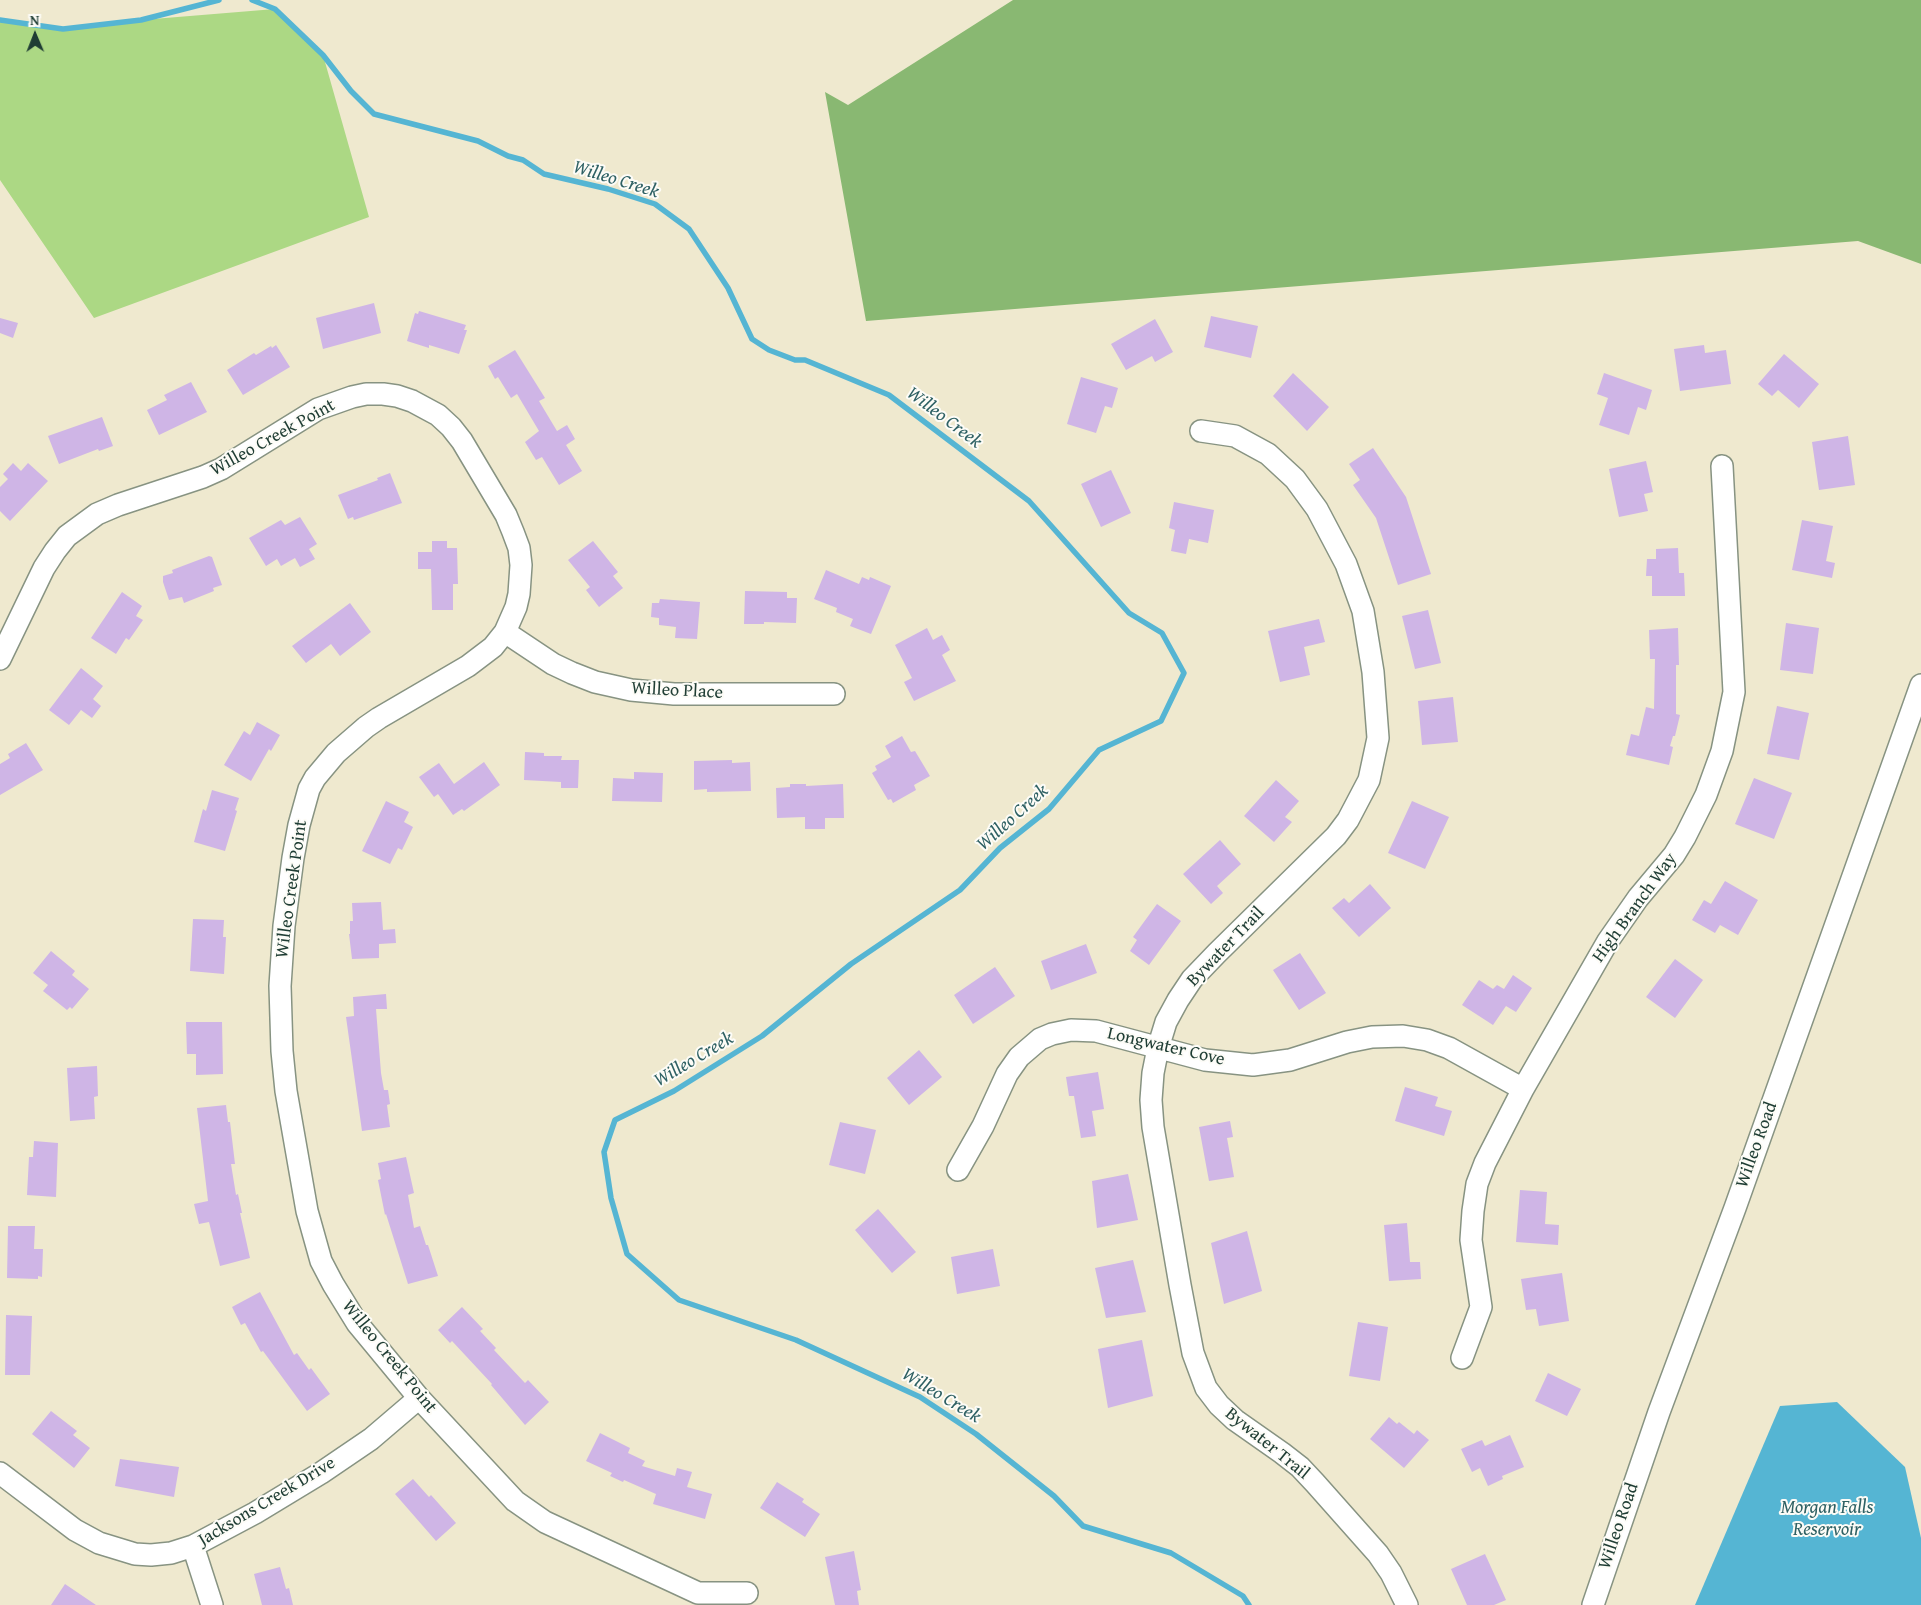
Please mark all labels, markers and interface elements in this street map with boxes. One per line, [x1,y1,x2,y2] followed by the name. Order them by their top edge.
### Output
[10,10,60,60] north arrow
[30,10,40,30] text: N
[570,156,662,204] water label: Willeo Creek
[902,382,986,454] water label: Willeo Creek
[207,395,339,481] street label: Willeo Creek Point
[631,678,723,704] street label: Willeo Place
[973,780,1053,856] water label: Willeo Creek
[272,818,312,960] street label: Willeo Creek Point
[1588,849,1682,967] street label: High Branch Way
[1183,903,1269,991] street label: Bywater Trail
[1105,1023,1227,1071] street label: Longwater Cove
[650,1027,738,1093] water label: Willeo Creek
[1732,1099,1782,1191] street label: Willeo Road
[337,1296,441,1418] street label: Willeo Creek Point
[897,1363,985,1429] water label: Willeo Creek
[1220,1403,1314,1485] street label: Bywater Trail
[195,1453,339,1551] street label: Jacksons Creek Drive
[1594,1480,1644,1572] street label: Willeo Road
[1781,1497,1873,1541] water label: Morgan Falls Reservoir

